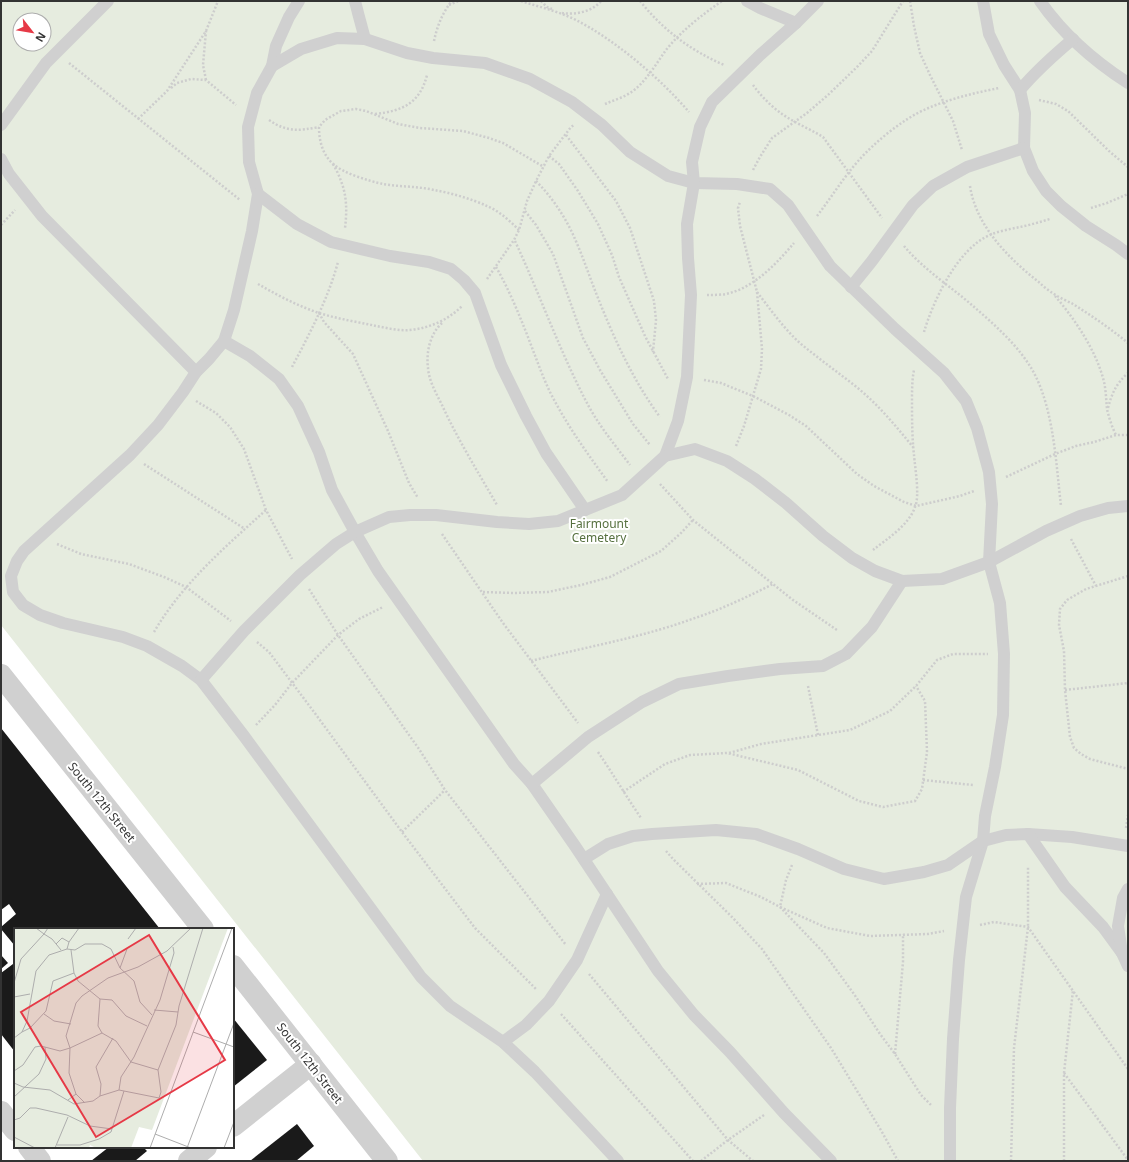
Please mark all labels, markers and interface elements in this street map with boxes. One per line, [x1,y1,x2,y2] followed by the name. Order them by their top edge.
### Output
[12,12,52,52] north arrow
[32,30,50,45] text: N
[570,515,629,546] park label: Fairmount Cemetery
[64,758,140,846] street label: South 12th Street
[14,928,234,1148] inset map
[273,1019,347,1107] street label: South 12th Street

